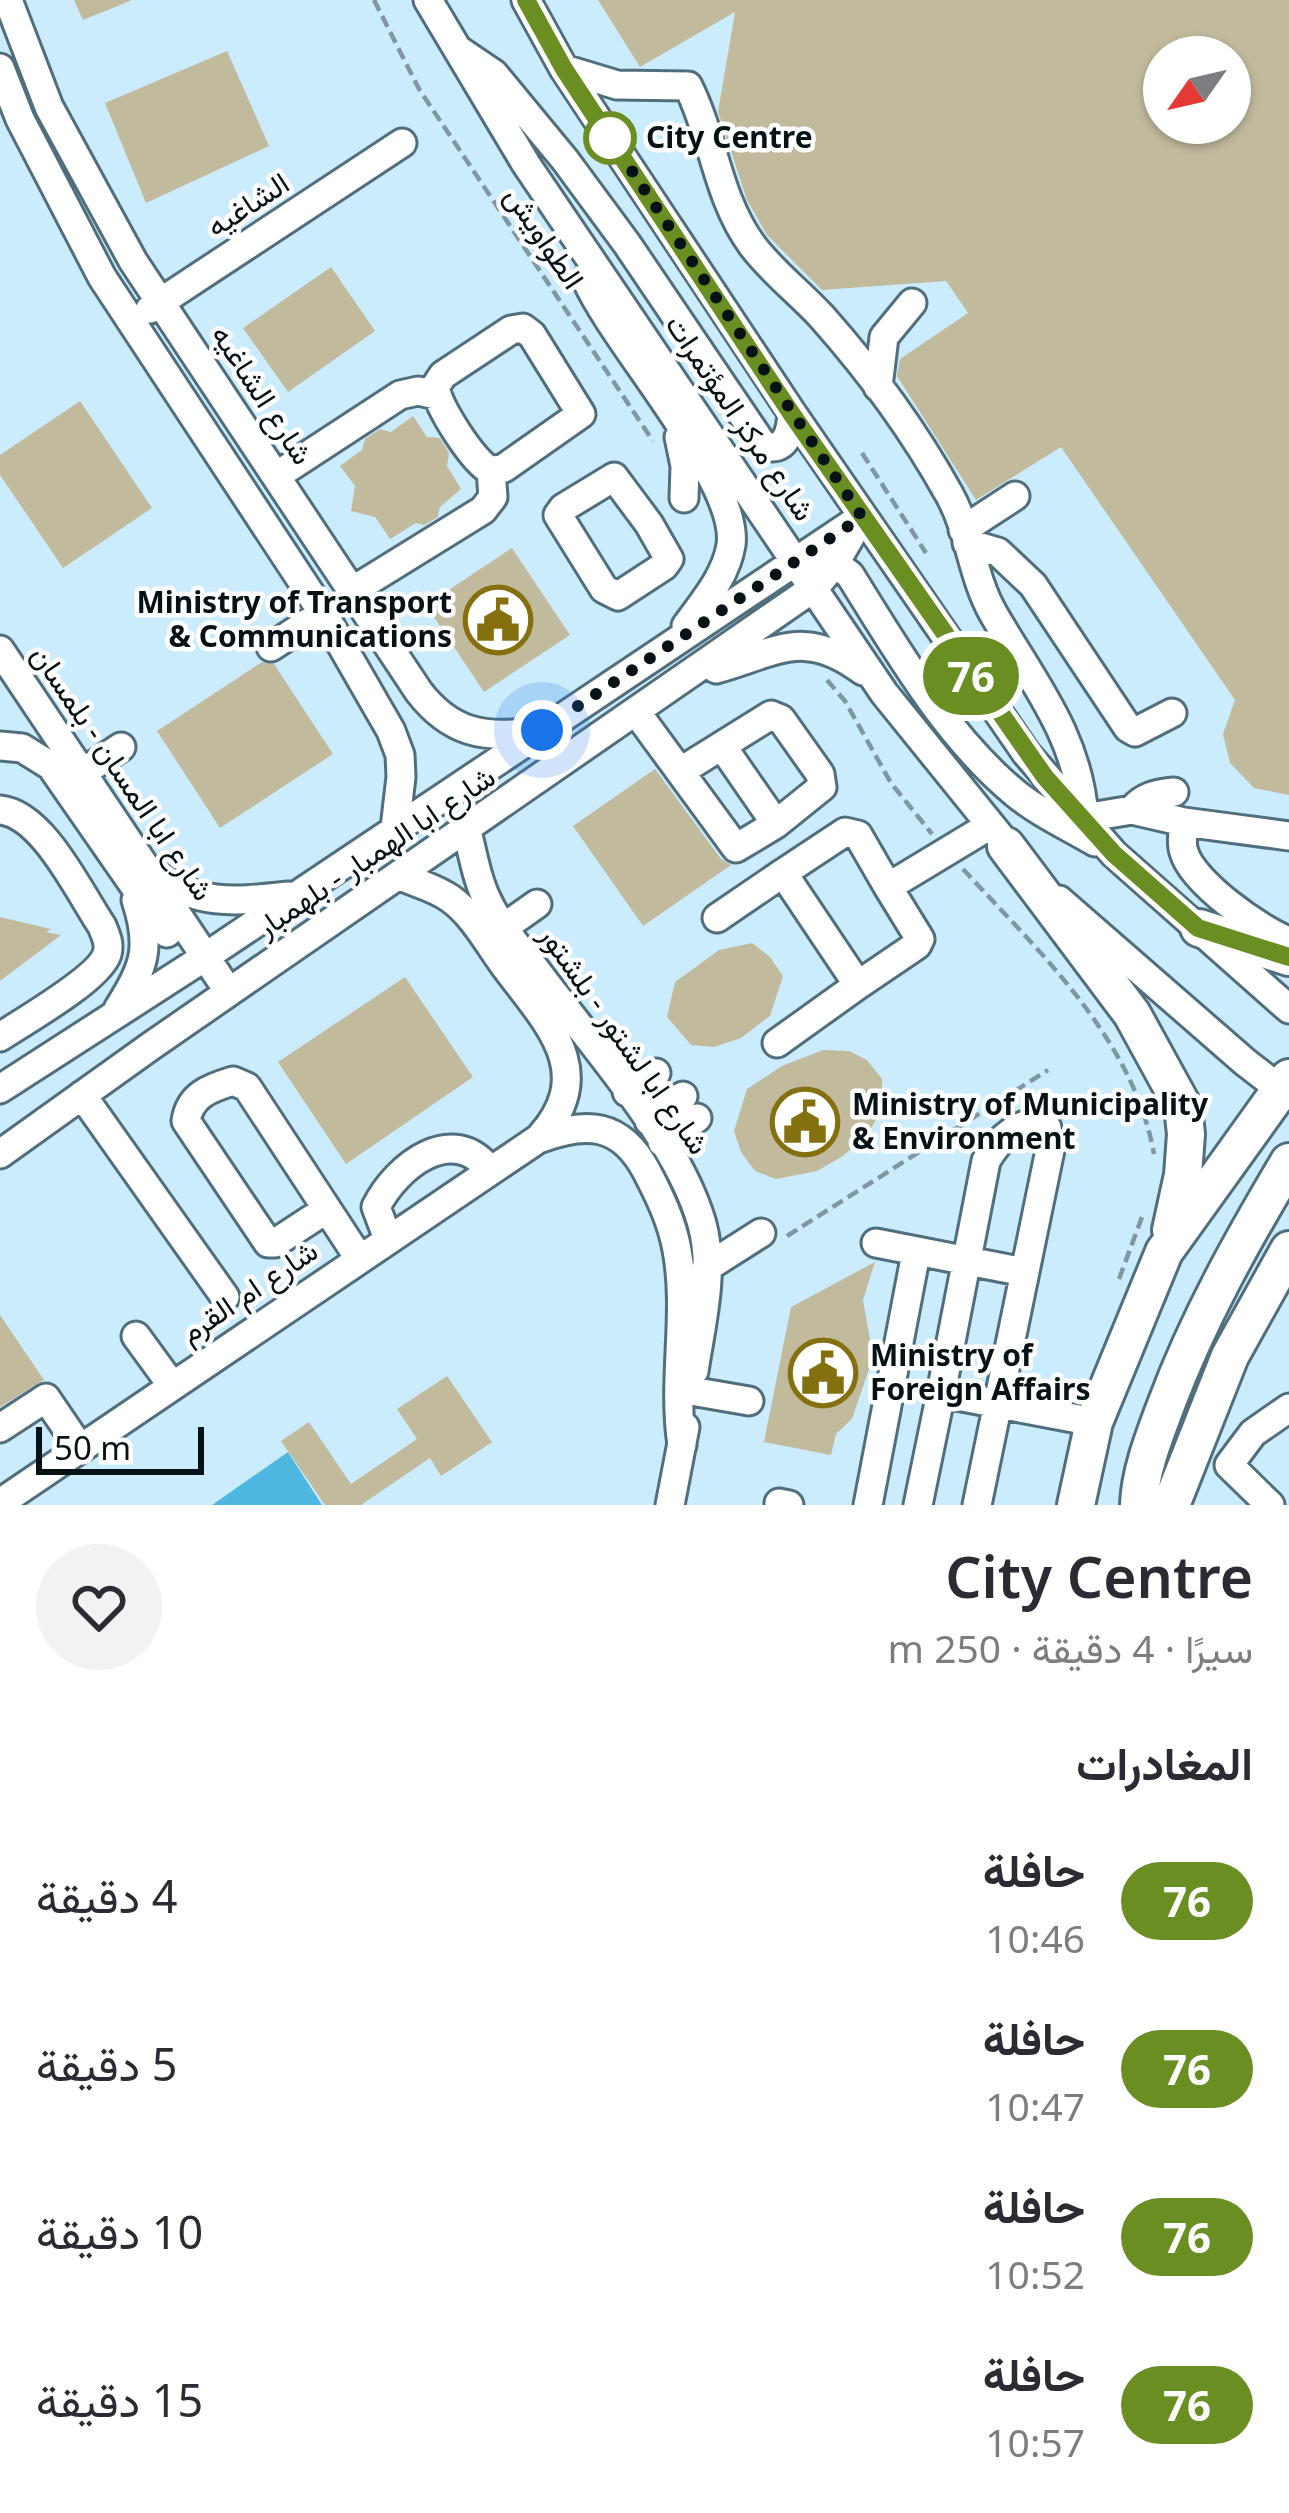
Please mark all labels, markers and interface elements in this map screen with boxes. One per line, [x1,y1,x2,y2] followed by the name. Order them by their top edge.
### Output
[1143,36,1251,144] north arrow
[1143,36,1251,144] map controls
[585,113,635,163] marker: City Centre
[646,116,813,157] place label: City Centre
[198,162,296,246] street label: الشاغيه
[496,178,595,297] street label: الطواويش
[656,306,826,529] street label: شارع مركز المؤتمرات
[202,316,324,473] street label: شارع الشاغيه
[136,581,452,656] place label: Ministry of Transport & Communications
[463,585,533,655] public building icon: Ministry of Transport & Communications
[21,636,224,909] street label: شارع ابا المسان - بلمسان
[917,637,1025,715] line badge: 76
[947,647,995,704] text: 76
[512,700,572,760] your location
[247,755,503,947] street label: شارع ابا الهمبار - بلهمبار
[529,915,720,1163] street label: شارع ابا لشتور - بلشتور
[852,1083,1209,1158] place label: Ministry of Municipality & Environment
[770,1087,840,1157] public building icon: Ministry of Municipality & Environment
[171,1229,326,1353] street label: شارع ام القرم
[870,1334,1091,1409] place label: Ministry of Foreign Affairs
[788,1338,858,1408] public building icon: Ministry of Foreign Affairs
[36,1421,204,1474] scale bar
[54,1425,131,1470] text: 50 m
[945,1537,1253,1615] text: City Centre
[36,1544,162,1670] button: heart
[888,1621,1253,1674] text: سيرًا · 4 دقيقة · 250 m
[1076,1732,1253,1793] text: المغادرات
[983,1839,1085,1900] text: حافلة
[36,1865,178,1926] text: 4 دقيقة
[1163,1872,1211,1929] text: 76
[985,1911,1085,1964] text: 10:46
[983,2007,1085,2068] text: حافلة
[36,2033,178,2094] text: 5 دقيقة
[1163,2040,1211,2097] text: 76
[985,2079,1085,2132] text: 10:47
[983,2175,1085,2236] text: حافلة
[36,2201,203,2262] text: 10 دقيقة
[1163,2208,1211,2265] text: 76
[985,2247,1085,2300] text: 10:52
[983,2343,1085,2404] text: حافلة
[36,2369,203,2430] text: 15 دقيقة
[1163,2376,1211,2433] text: 76
[985,2415,1085,2468] text: 10:57

